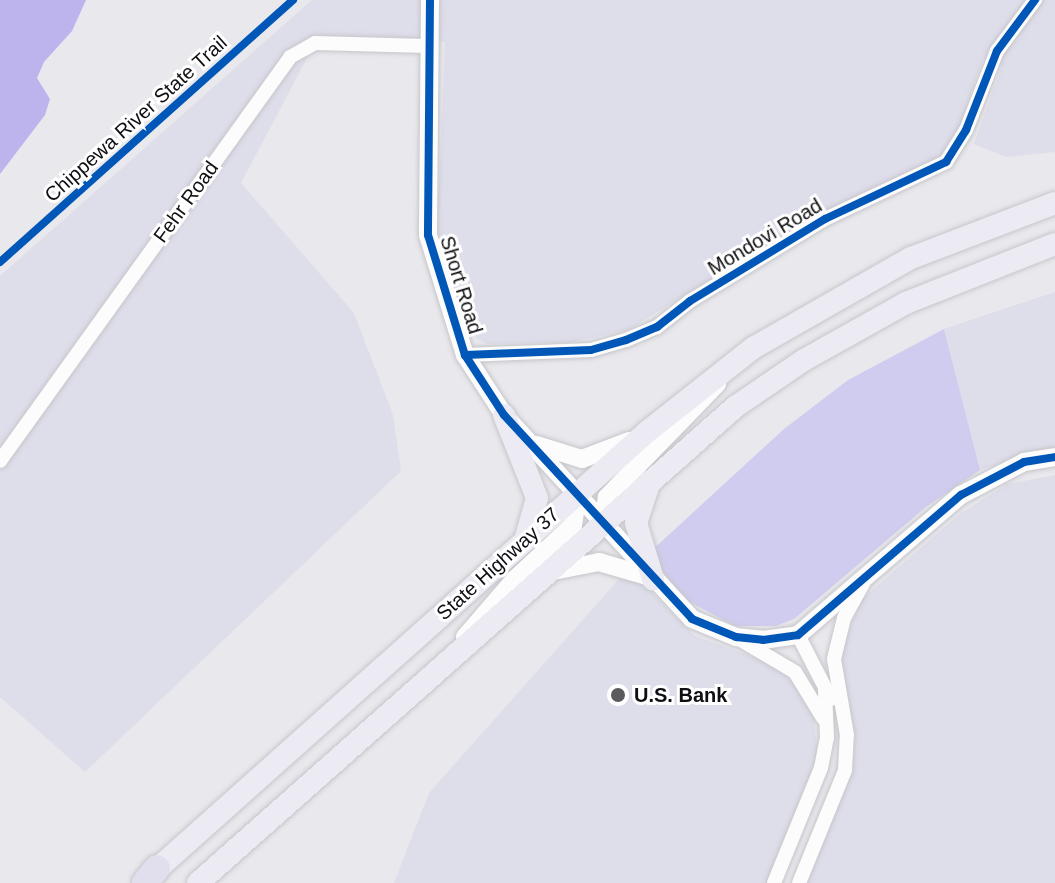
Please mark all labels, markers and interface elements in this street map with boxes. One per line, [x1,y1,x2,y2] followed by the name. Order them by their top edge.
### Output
[40,31,232,207] street label: Chippewa River State Trail
[149,157,223,247] street label: Fehr Road
[704,194,826,280] street label: Mondovi Road
[435,233,487,337] street label: Short Road
[432,503,564,625] street label: State Highway 37
[634,683,727,707] place label: U.S. Bank
[609,686,627,704] marker: U.S. Bank

